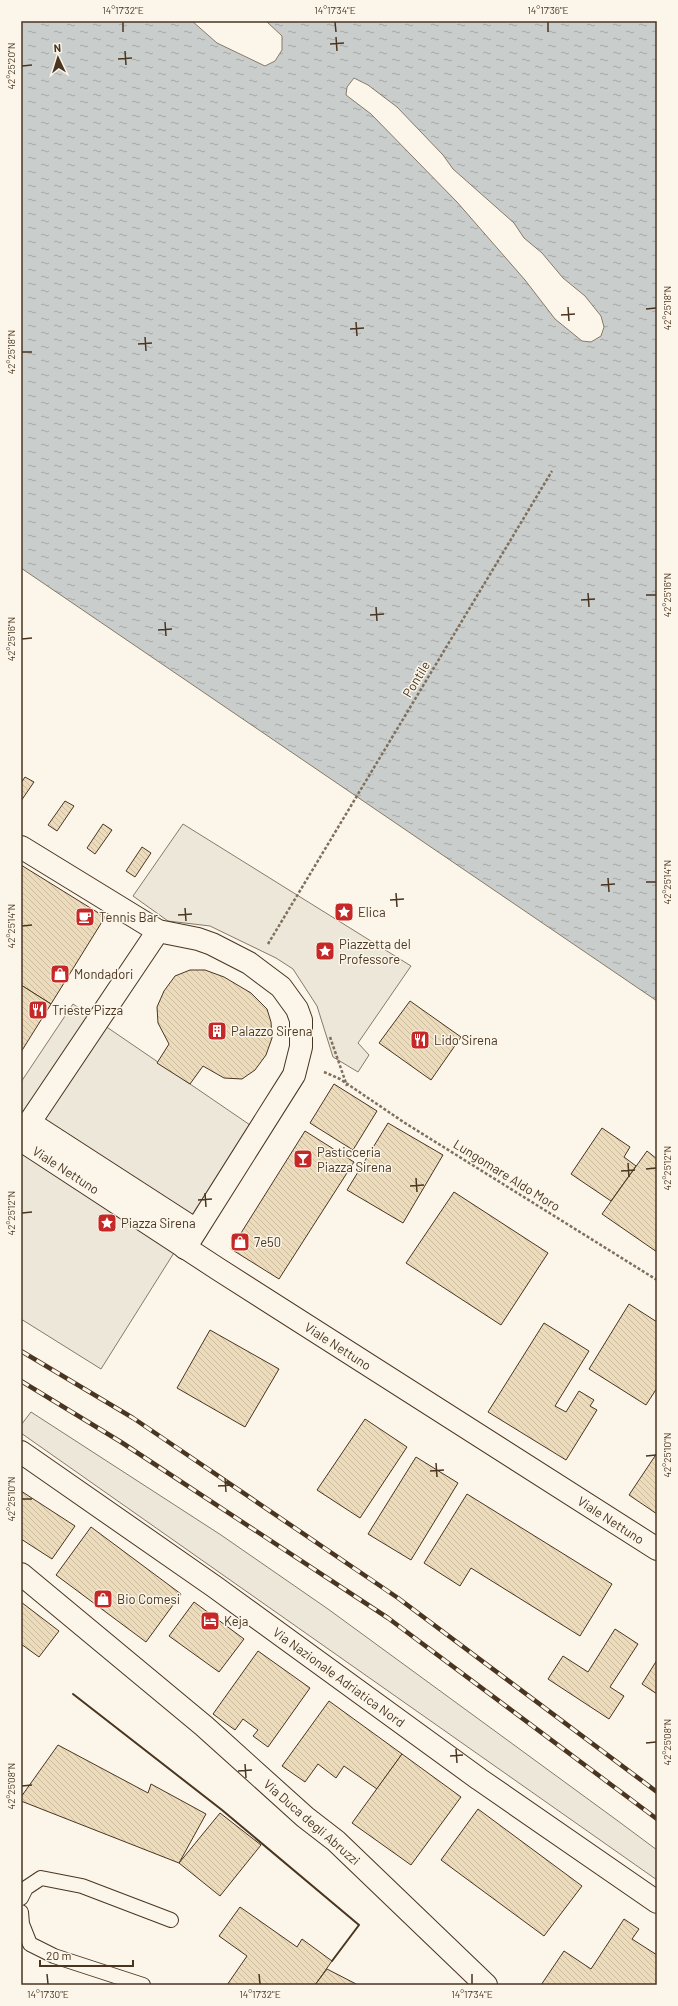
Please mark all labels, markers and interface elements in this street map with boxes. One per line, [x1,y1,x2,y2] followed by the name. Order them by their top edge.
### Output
[102,4,144,16] text: 14°17'32"E
[314,4,356,16] text: 14°17'34"E
[527,4,569,16] text: 14°17'36"E
[38,38,78,78] north arrow
[53,41,61,54] text: N
[5,43,17,89] text: 42°25'20"N
[661,286,673,330] text: 42°25'18"N
[5,330,17,374] text: 42°25'18"N
[661,573,673,617] text: 42°25'16"N
[5,617,17,661] text: 42°25'16"N
[399,658,433,700] street label: Pontile
[661,860,673,904] text: 42°25'14"N
[333,901,355,923] place icon: Elica
[5,904,17,948] text: 42°25'14"N
[358,904,386,920] place label: Elica
[74,906,96,928] cafe icon: Tennis Bar
[99,909,158,925] place label: Tennis Bar
[339,936,411,967] place label: Piazzetta del Professore
[314,940,336,962] place icon: Piazzetta del Professore
[49,963,71,985] shop icon: Mondadori
[74,966,133,982] place label: Mondadori
[27,999,49,1021] restaurant icon: Trieste Pizza
[52,1002,123,1018] place label: Trieste Pizza
[206,1020,228,1042] building icon: Palazzo Sirena
[231,1023,312,1039] place label: Palazzo Sirena
[409,1029,431,1051] restaurant icon: Lido Sirena
[434,1032,498,1048] place label: Lido Sirena
[451,1136,563,1214] street label: Lungomare Aldo Moro
[30,1143,102,1197] street label: Viale Nettuno
[317,1144,392,1175] place label: Pasticceria Piazza Sirena
[661,1146,673,1190] text: 42°25'12"N
[292,1148,314,1170] bar icon: Pasticceria Piazza Sirena
[5,1191,17,1235] text: 42°25'12"N
[96,1212,118,1234] place icon: Piazza Sirena
[121,1215,196,1231] place label: Piazza Sirena
[229,1231,251,1253] shop icon: 7e50
[254,1234,281,1250] place label: 7e50
[302,1319,374,1373] street label: Viale Nettuno
[661,1432,673,1478] text: 42°25'10"N
[5,1476,17,1522] text: 42°25'10"N
[575,1493,647,1547] street label: Viale Nettuno
[92,1588,114,1610] shop icon: Bio Comesi
[117,1591,180,1607] place label: Bio Comesi
[199,1610,221,1632] hotel icon: Keja
[224,1613,249,1629] place label: Keja
[270,1624,408,1730] street label: Via Nazionale Adriatica Nord
[661,1719,673,1765] text: 42°25'08"N
[5,1763,17,1809] text: 42°25'08"N
[261,1776,363,1868] street label: Via Duca degli Abruzzi
[40,1942,133,1968] scale bar
[46,1948,72,1962] text: 20 m
[27,1988,69,2000] text: 14°17'30"E
[239,1988,281,2000] text: 14°17'32"E
[451,1988,493,2000] text: 14°17'34"E

